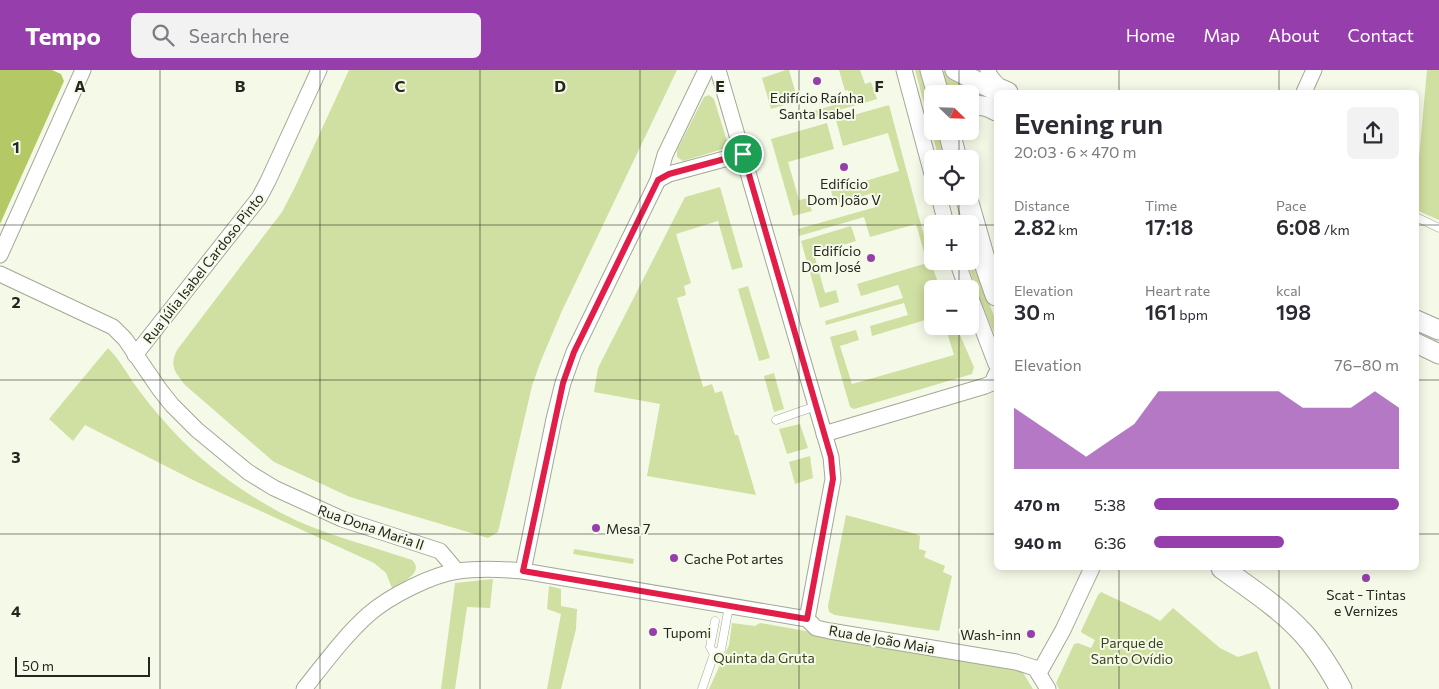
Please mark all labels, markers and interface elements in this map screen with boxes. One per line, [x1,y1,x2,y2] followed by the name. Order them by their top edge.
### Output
[131,13,481,58] search box
[25,21,101,50] text: Tempo
[149,21,177,49] icon: search
[189,24,289,47] text: Search here
[1126,24,1175,46] text: Home
[1203,24,1240,46] text: Map
[1268,24,1320,46] text: About
[1348,24,1414,46] text: Contact
[811,75,823,87] marker: Edifício Raínha Santa Isabel
[74,76,86,95] text: A
[235,76,246,95] text: B
[395,76,406,95] text: C
[554,76,566,95] text: D
[715,76,725,95] text: E
[874,76,884,95] text: F
[924,85,979,140] north arrow
[924,85,979,335] map controls
[770,89,864,122] place label: Edifício Raínha Santa Isabel
[1014,106,1163,140] text: Evening run
[1347,107,1399,159] button: share
[722,133,764,175] pin
[12,137,20,156] text: 1
[729,140,757,168] icon: arrive
[1014,142,1137,161] text: 20:03 · 6 × 470 m
[924,150,979,205] button: locate
[838,161,850,173] marker: Edifício Dom João V
[807,175,881,208] place label: Edifício Dom João V
[139,189,267,347] street label: Rua Júlia Isabel Cardoso Pinto
[1014,197,1070,214] text: Distance
[1145,197,1177,214] text: Time
[1276,197,1306,214] text: Pace
[1014,214,1056,239] text: 2.82
[1145,214,1193,239] text: 17:18
[1276,214,1321,239] text: 6:08
[924,215,979,270] button: +
[1056,221,1078,238] text: km
[1321,221,1350,238] text: /km
[801,242,861,275] place label: Edifício Dom José
[865,252,877,264] marker: Edifício Dom José
[924,280,979,335] button: −
[1014,282,1073,299] text: Elevation
[1145,282,1210,299] text: Heart rate
[1276,282,1301,299] text: kcal
[11,292,21,311] text: 2
[1014,299,1040,324] text: 30
[1145,299,1177,324] text: 161
[1276,299,1311,324] text: 198
[1040,306,1055,323] text: m
[1177,306,1208,323] text: bpm
[1014,355,1082,374] text: Elevation
[1334,355,1399,374] text: 76–80 m
[11,447,21,466] text: 3
[1014,495,1060,514] text: 470 m
[1094,495,1126,514] text: 5:38
[316,501,426,553] street label: Rua Dona Maria II
[606,520,651,537] place label: Mesa 7
[590,522,602,534] marker: Mesa 7
[1014,533,1061,552] text: 940 m
[1094,533,1126,552] text: 6:36
[684,550,783,567] place label: Cache Pot artes
[668,552,680,564] marker: Cache Pot artes
[1360,572,1372,584] marker: Scat - Tintas e Vernizes
[1326,586,1406,619] place label: Scat - Tintas e Vernizes
[11,601,21,620] text: 4
[828,621,936,657] street label: Rua de João Maia
[663,624,711,641] place label: Tupomi
[647,626,659,638] marker: Tupomi
[960,626,1021,643] place label: Wash-inn
[1025,628,1037,640] marker: Wash-inn
[1091,634,1173,667] park label: Parque de Santo Ovídio
[713,649,815,666] park label: Quinta da Gruta
[15,654,150,677] scale bar
[22,657,54,674] text: 50 m

